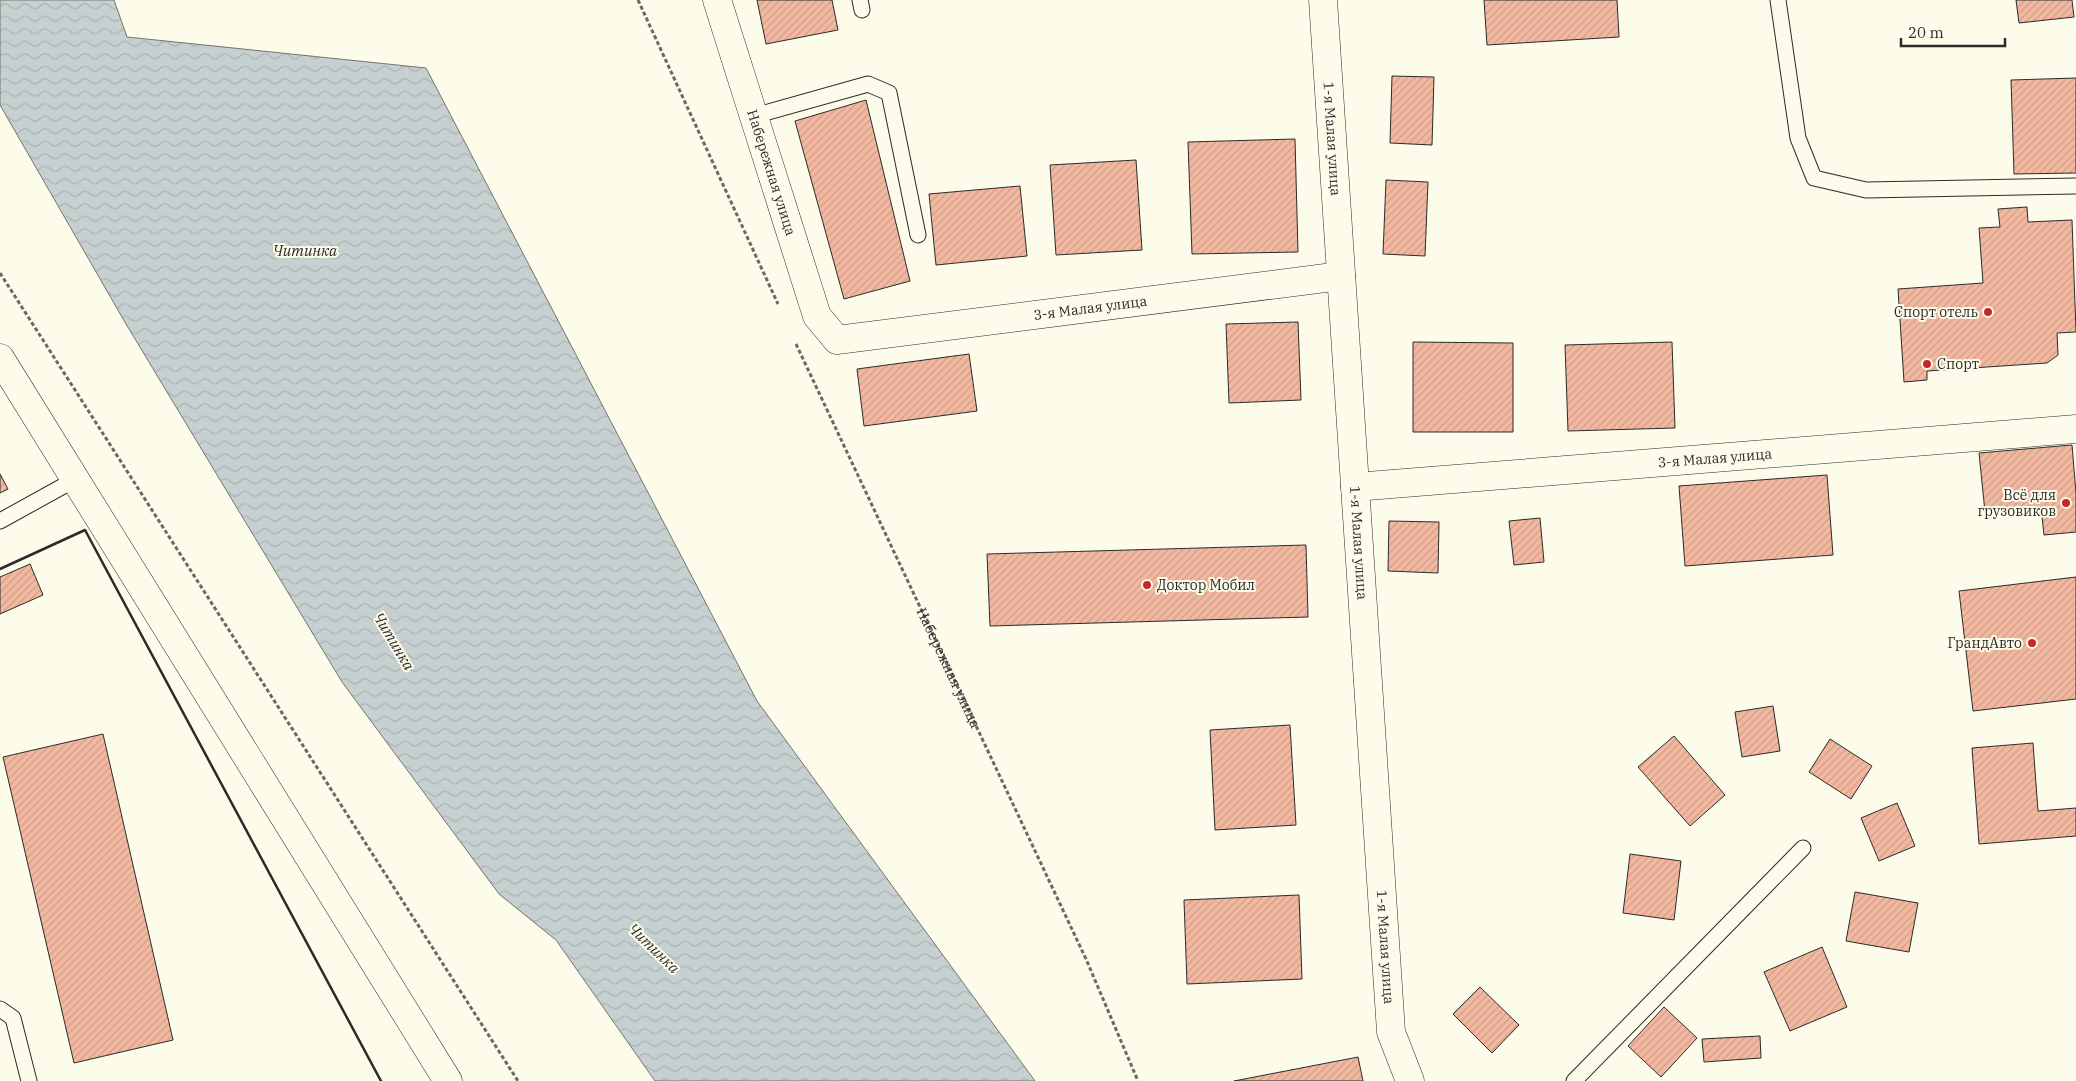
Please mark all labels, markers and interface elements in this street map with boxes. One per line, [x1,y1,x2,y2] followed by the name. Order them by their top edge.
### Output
[1901,15,2005,47] scale bar
[1908,23,1944,42] text: 20 m
[1319,81,1345,197] street label: 1-я Малая улица
[743,107,800,238] street label: Набережная улица
[273,241,338,260] water label: Читинка
[1032,292,1149,324] street label: 3-я Малая улица
[1894,303,1978,321] place label: Спорт отель
[1982,306,1994,318] marker: Спорт отель
[1937,355,1979,373] place label: Спорт
[1921,358,1933,370] marker: Спорт
[1657,444,1773,472] street label: 3-я Малая улица
[1346,485,1372,601] street label: 1-я Малая улица
[1977,486,2056,520] place label: Всё для грузовиков
[2060,497,2072,509] marker: Всё для грузовиков
[1157,576,1255,594] place label: Доктор Мобил
[1141,579,1153,591] marker: Доктор Мобил
[913,605,985,731] street label: Набережная улица
[369,608,419,674] water label: Читинка
[1947,634,2022,652] place label: ГрандАвто
[2026,637,2038,649] marker: ГрандАвто
[1373,889,1398,1005] street label: 1-я Малая улица
[624,919,684,978] water label: Читинка

